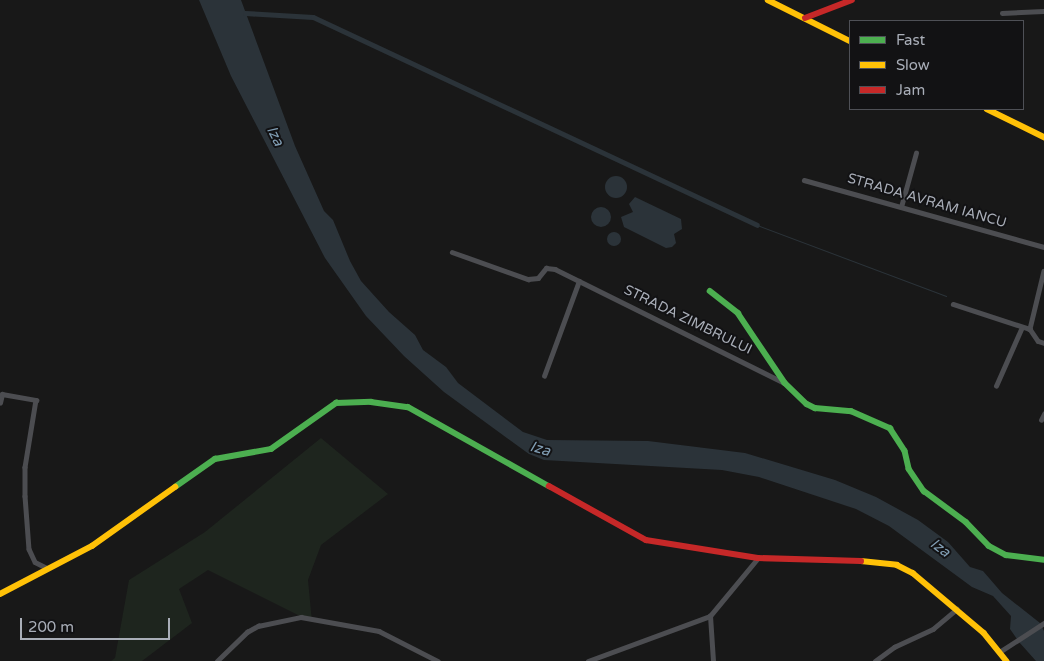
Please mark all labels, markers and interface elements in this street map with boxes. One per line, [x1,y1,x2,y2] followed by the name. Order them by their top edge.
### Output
[849,20,1024,110] legend
[896,31,925,49] text: Fast
[896,56,930,74] text: Slow
[896,81,925,99] text: Jam
[262,123,288,149] water label: Iza
[846,170,1008,232] street label: STRADA AVRAM IANCU
[621,282,755,358] street label: STRADA ZIMBRULUI
[528,438,552,460] water label: Iza
[927,535,953,561] water label: Iza
[22,608,172,640] scale bar
[28,618,74,636] text: 200 m

